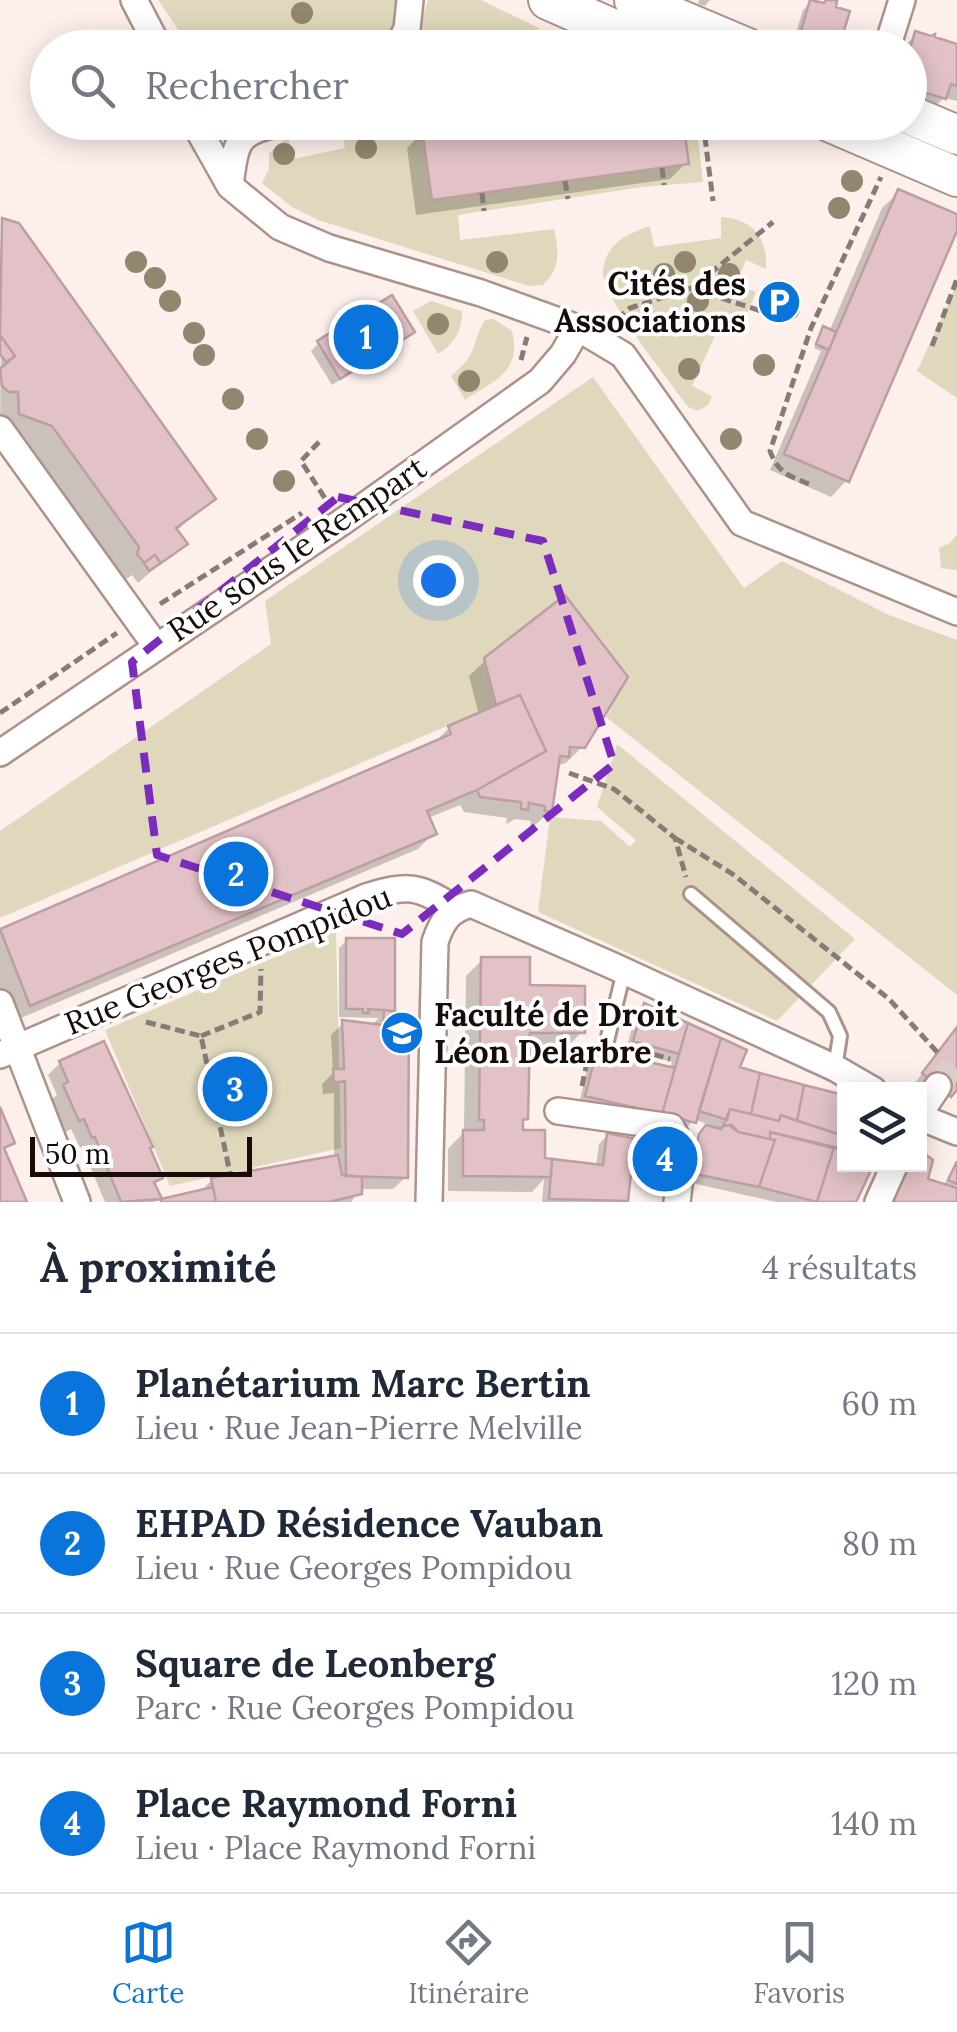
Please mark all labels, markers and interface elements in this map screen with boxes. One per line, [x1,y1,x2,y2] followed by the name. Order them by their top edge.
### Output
[30,30,927,140] search box
[65,58,120,113] icon: search
[145,61,349,109] text: Rechercher
[554,263,746,341] place label: Cités des Associations
[756,279,802,325] parking icon: Cités des Associations
[334,300,398,374] pin: 1
[160,446,434,650] street label: Rue sous le Rempart
[413,555,464,606] your location
[204,836,268,912] pin: 2
[59,875,397,1044] street label: Rue Georges Pompidou
[434,994,679,1072] place label: Faculté de Droit Léon Delarbre
[379,1010,425,1056] school or university icon: Faculté de Droit Léon Delarbre
[202,1052,268,1126] pin: 3
[837,1082,927,1172] map controls
[837,1082,927,1172] button: layers
[632,1122,698,1196] pin: 4
[30,1132,252,1176] scale bar
[45,1136,110,1172] text: 50 m
[40,1240,277,1294] text: À proximité
[762,1247,917,1288] text: 4 résultats
[135,1359,591,1407] text: Planétarium Marc Bertin
[66,1383,79,1424] text: 1
[842,1383,917,1424] text: 60 m
[135,1407,583,1448] text: Lieu · Rue Jean-Pierre Melville
[135,1499,603,1547] text: EHPAD Résidence Vauban
[64,1523,81,1564] text: 2
[842,1523,917,1564] text: 80 m
[135,1547,572,1588] text: Lieu · Rue Georges Pompidou
[135,1639,495,1687] text: Square de Leonberg
[64,1663,81,1704] text: 3
[831,1663,917,1704] text: 120 m
[135,1687,575,1728] text: Parc · Rue Georges Pompidou
[135,1779,517,1827] text: Place Raymond Forni
[64,1803,81,1844] text: 4
[831,1803,917,1844] text: 140 m
[135,1827,536,1868] text: Lieu · Place Raymond Forni
[112,1915,184,2011] tab: Carte
[408,1915,529,2011] tab: Itinéraire
[753,1915,845,2011] tab: Favoris

